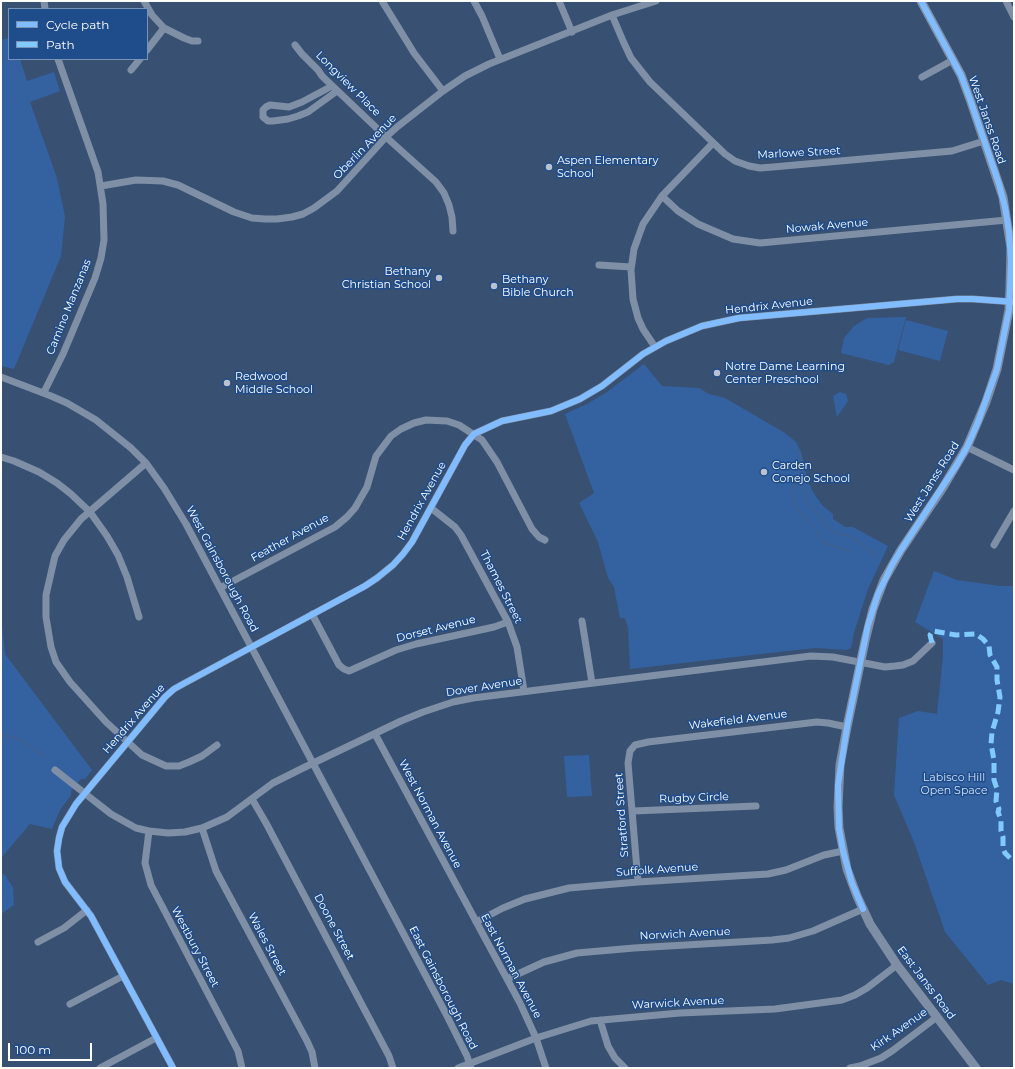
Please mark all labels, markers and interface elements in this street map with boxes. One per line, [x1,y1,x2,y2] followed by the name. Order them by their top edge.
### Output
[8,8,148,60] legend
[46,17,109,32] text: Cycle path
[46,37,75,52] text: Path
[313,49,383,119] street label: Longview Place
[966,74,1008,166] street label: West Janss Road
[331,112,399,182] street label: Oberlin Avenue
[757,144,841,162] street label: Marlowe Street
[557,154,658,180] place label: Aspen Elementary School
[544,162,554,172] marker: Aspen Elementary School
[785,216,869,236] street label: Nowak Avenue
[44,257,94,357] street label: Camino Manzanas
[342,265,431,291] place label: Bethany Christian School
[434,273,444,283] marker: Bethany Christian School
[502,273,574,299] place label: Bethany Bible Church
[489,281,499,291] marker: Bethany Bible Church
[725,295,813,317] street label: Hendrix Avenue
[725,360,845,386] place label: Notre Dame Learning Center Preschool
[712,368,722,378] marker: Notre Dame Learning Center Preschool
[235,370,313,396] place label: Redwood Middle School
[222,378,232,388] marker: Redwood Middle School
[902,439,962,525] street label: West Janss Road
[395,459,449,543] street label: Hendrix Avenue
[772,459,850,485] place label: Carden Conejo School
[759,467,769,477] marker: Carden Conejo School
[183,504,261,634] street label: West Gainsborough Road
[249,511,331,565] street label: Feather Avenue
[477,548,525,626] street label: Thames Street
[395,613,477,645] street label: Dorset Avenue
[445,674,523,700] street label: Dover Avenue
[100,681,168,757] street label: Hendrix Avenue
[688,707,788,733] street label: Wakefield Avenue
[396,757,464,871] street label: West Norman Avenue
[920,771,988,797] park label: Labisco Hill Open Space
[612,772,632,858] street label: Stratford Street
[659,790,729,806] street label: Rugby Circle
[615,861,699,879] street label: Suffolk Avenue
[311,892,357,962] street label: Doone Street
[168,904,222,990] street label: Westbury Street
[245,910,289,978] street label: Wales Street
[478,911,544,1021] street label: East Norman Avenue
[406,924,480,1052] street label: East Gainsborough Road
[639,925,731,943] street label: Norwich Avenue
[894,944,958,1022] street label: East Janss Road
[632,994,724,1012] street label: Warwick Avenue
[868,1006,930,1054] street label: Kirk Avenue
[10,1035,94,1061] scale bar
[15,1042,51,1057] text: 100 m

